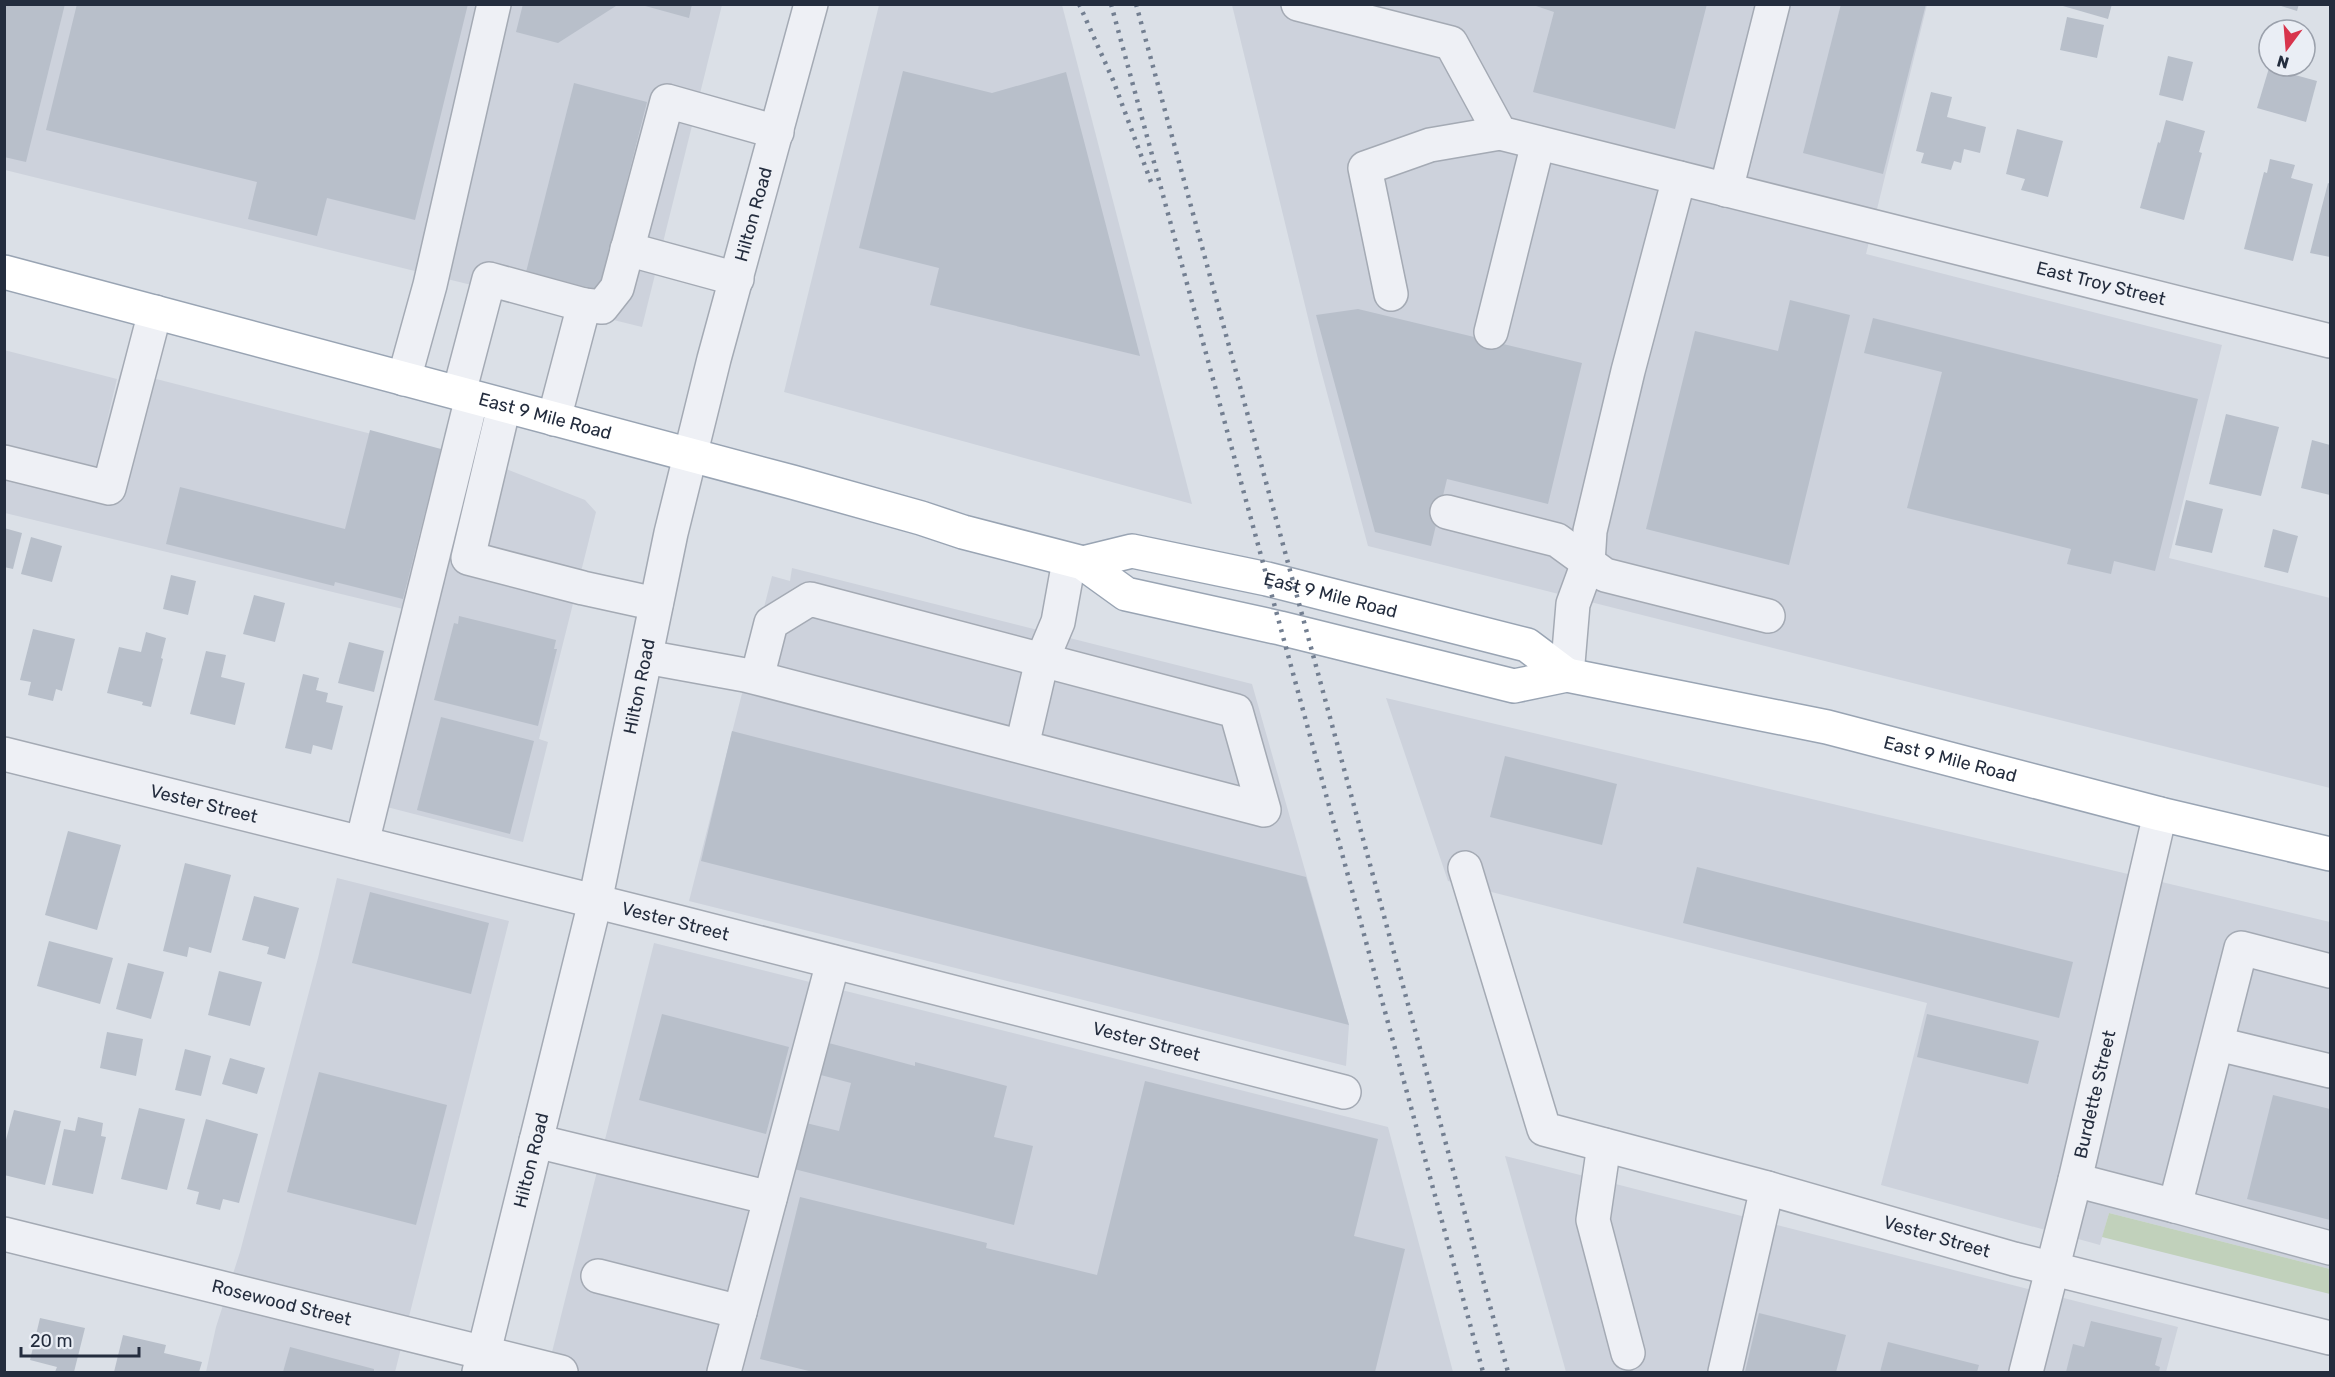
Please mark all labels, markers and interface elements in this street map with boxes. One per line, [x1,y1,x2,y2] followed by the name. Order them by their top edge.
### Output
[2257,18,2317,78] north arrow
[2275,51,2291,73] text: N
[730,165,777,264] street label: Hilton Road
[2034,257,2168,310] street label: East Troy Street
[476,388,614,444] street label: East 9 Mile Road
[1262,568,1400,623] street label: East 9 Mile Road
[619,637,660,736] street label: Hilton Road
[1881,731,2019,787] street label: East 9 Mile Road
[148,780,260,828] street label: Vester Street
[619,897,732,946] street label: Vester Street
[1090,1017,1202,1066] street label: Vester Street
[2069,1028,2120,1161] street label: Burdette Street
[509,1111,554,1210] street label: Hilton Road
[1881,1211,1993,1263] street label: Vester Street
[209,1275,354,1331] street label: Rosewood Street
[21,1320,140,1358] scale bar
[30,1330,72,1352] text: 20 m

